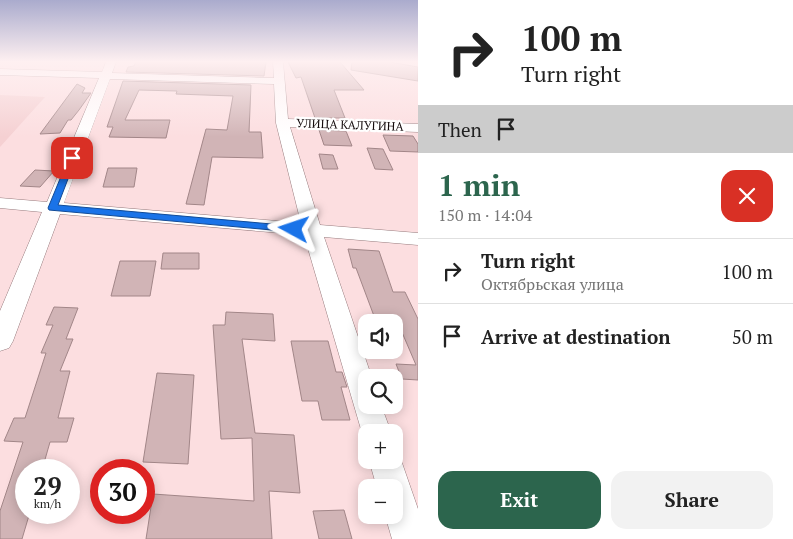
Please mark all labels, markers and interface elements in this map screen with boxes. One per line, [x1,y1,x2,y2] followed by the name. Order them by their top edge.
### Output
[521,15,622,61] text: 100 m
[438,20,503,85] icon: right
[521,59,621,88] text: Turn right
[296,115,405,134] street label: УЛИЦА КАЛУГИНА
[492,115,520,143] icon: arrive
[438,117,482,142] text: Then
[51,137,93,179] pin
[58,144,86,172] icon: arrive
[438,165,520,205] text: 1 min
[721,170,773,222] button: close
[267,202,319,254] position arrow
[438,204,532,226] text: 150 m · 14:04
[481,248,575,273] text: Turn right
[438,257,466,285] icon: right
[722,259,773,284] text: 100 m
[481,273,624,295] text: Октябрьская улица
[358,314,403,524] map controls
[358,314,403,359] button: sound
[438,322,466,350] icon: arrive
[481,324,670,349] text: Arrive at destination
[732,324,773,349] text: 50 m
[358,369,403,414] button: search
[358,424,403,469] button: +
[90,459,155,524] speed limit sign: 30
[33,469,62,502] text: 29
[438,471,601,529] button: Exit
[611,471,773,529] button: Share
[358,479,403,524] button: −
[34,496,61,511] text: km/h

